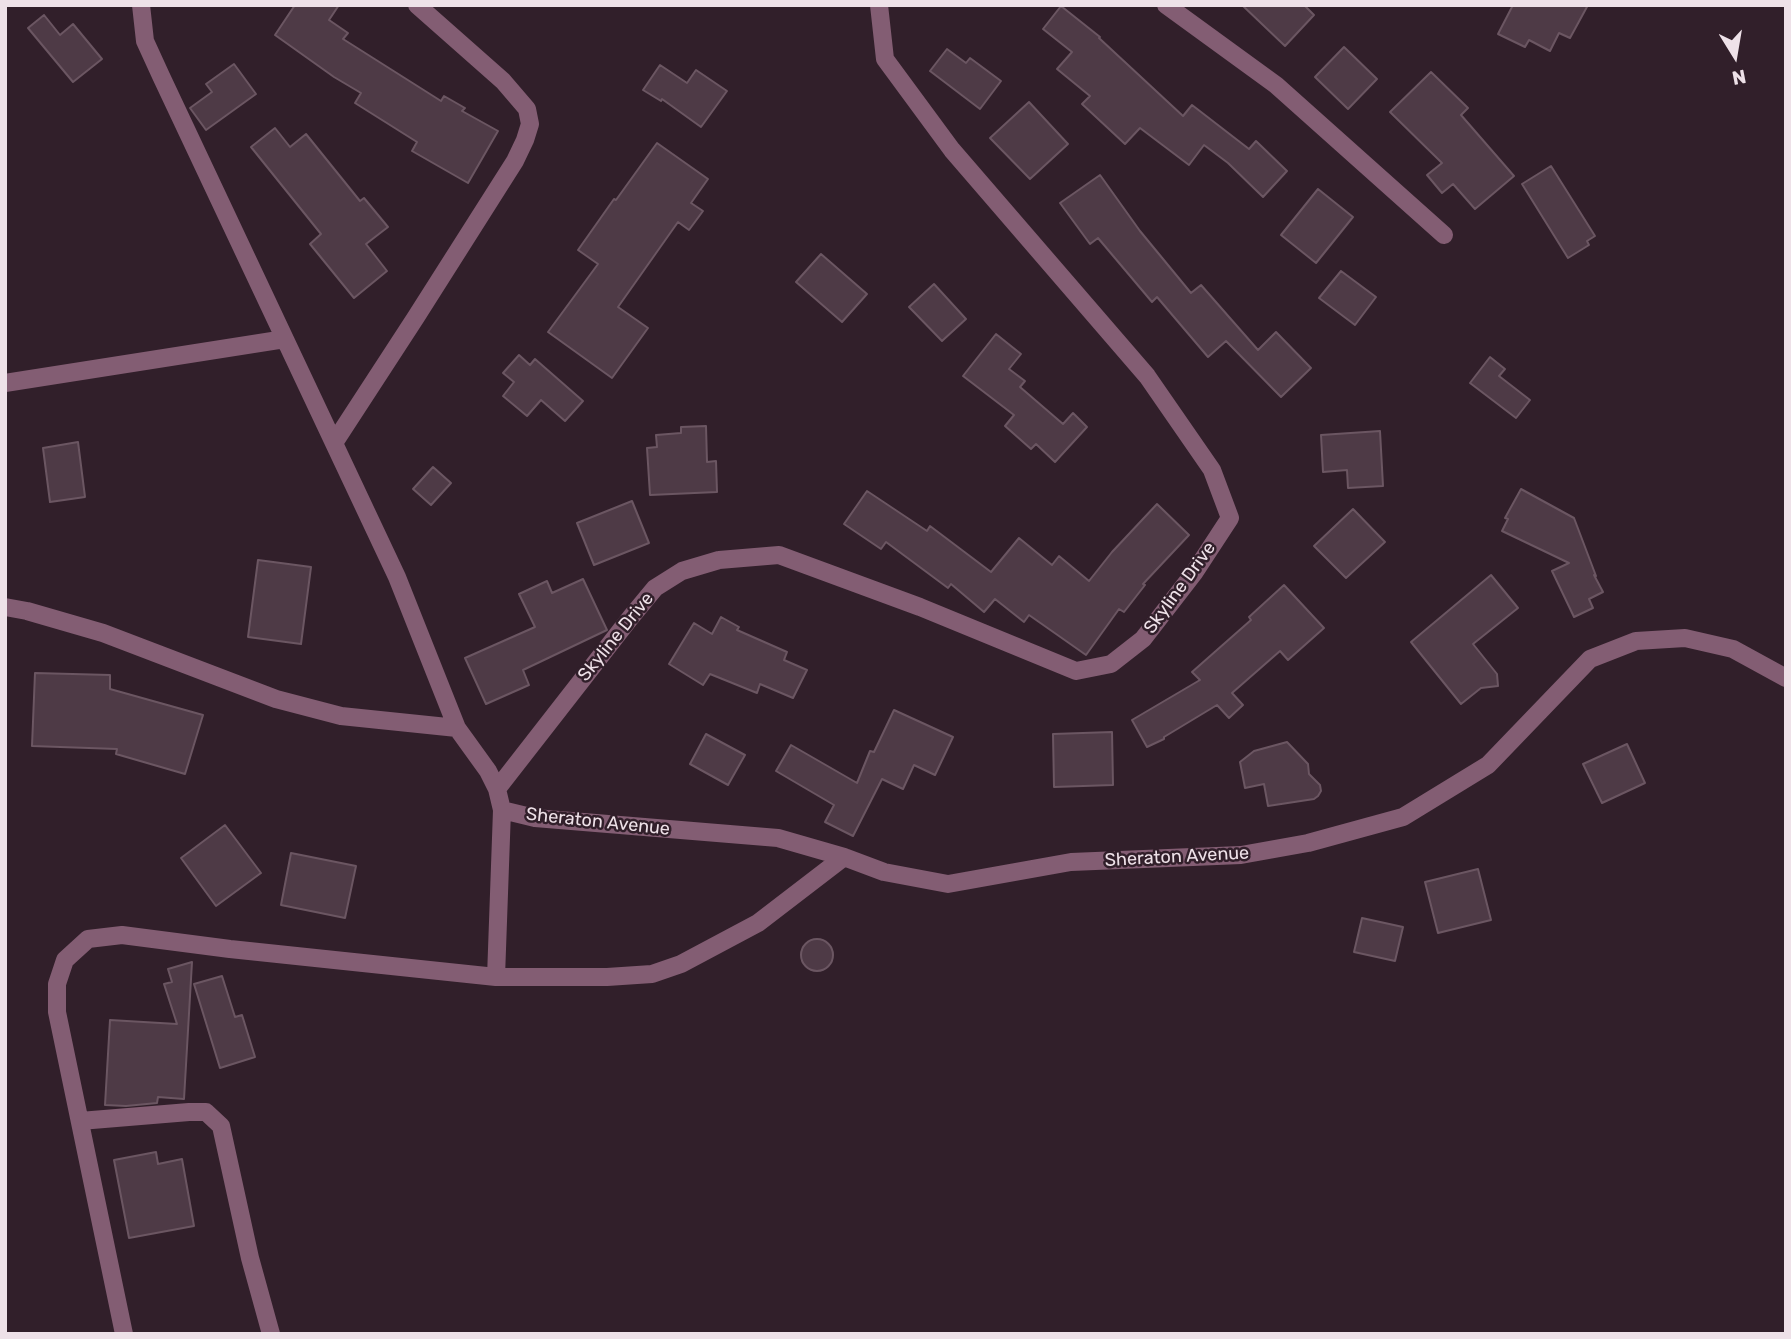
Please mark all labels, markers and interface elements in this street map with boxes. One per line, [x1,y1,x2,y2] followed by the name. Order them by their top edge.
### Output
[1700,21,1770,91] north arrow
[1730,65,1748,90] text: N
[1140,538,1220,638] street label: Skyline Drive
[574,588,658,686] street label: Skyline Drive
[525,804,671,840] street label: Sheraton Avenue
[1104,842,1250,872] street label: Sheraton Avenue

